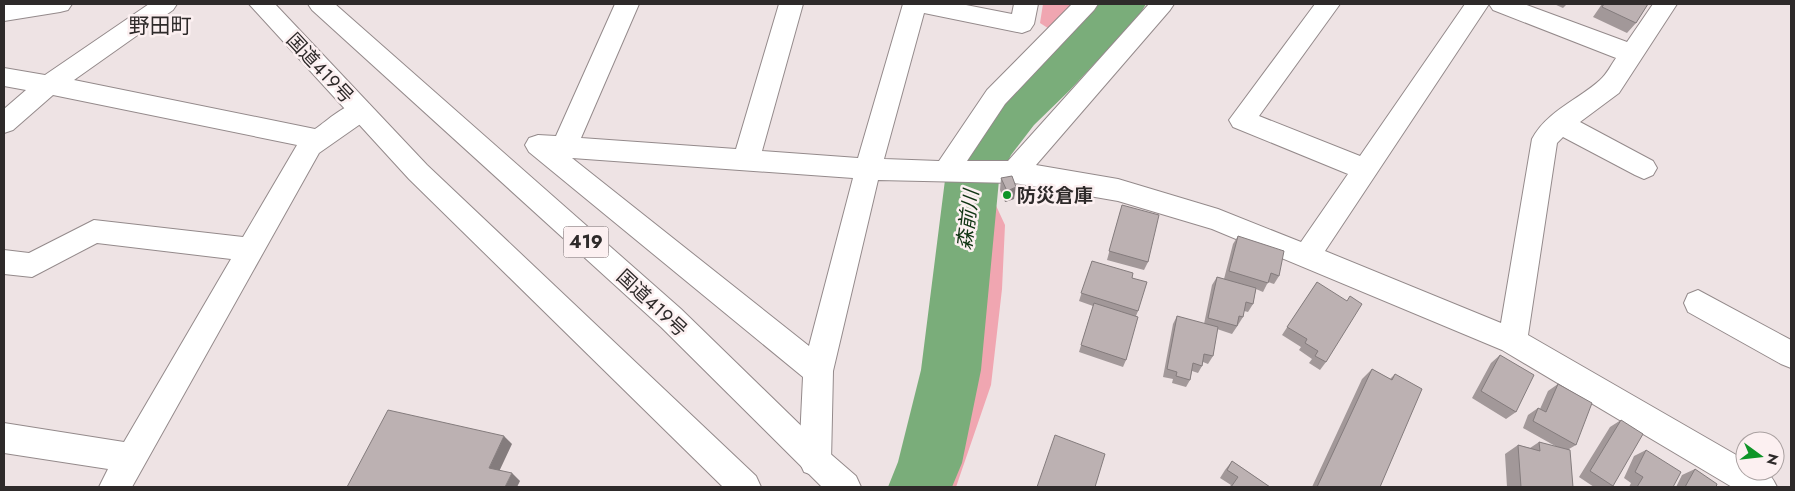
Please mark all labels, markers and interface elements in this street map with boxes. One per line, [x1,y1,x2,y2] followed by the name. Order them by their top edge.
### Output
[129,11,192,41] district label: 野田町
[280,27,360,109] street label: 国道419号
[1017,182,1093,209] place label: 防災倉庫
[950,186,986,252] water label: 森前川
[1001,189,1013,201] marker: 防災倉庫
[564,226,608,258] road number: 419
[611,263,693,343] street label: 国道419号
[1735,431,1785,481] north arrow
[1761,451,1784,467] text: N

